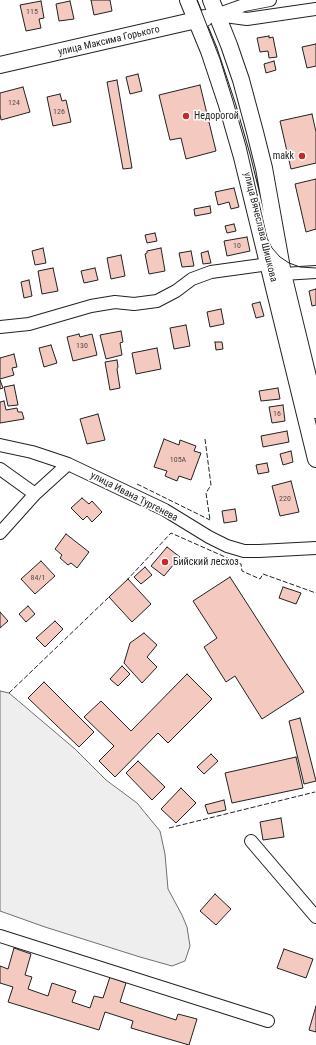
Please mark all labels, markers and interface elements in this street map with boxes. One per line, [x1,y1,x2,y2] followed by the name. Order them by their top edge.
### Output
[26,7,38,17] house number: 115
[57,23,161,59] street label: улица Максима Горького
[8,98,20,108] house number: 124
[53,107,65,117] house number: 126
[194,110,239,122] place label: Недорогой
[181,111,191,121] marker: Недорогой
[273,150,294,162] place label: makk
[297,151,307,161] marker: makk
[241,171,279,283] street label: улица Вячеслава Шишкова
[233,241,241,251] house number: 10
[76,341,88,351] house number: 130
[273,409,281,419] house number: 16
[170,455,186,465] house number: 105А
[88,470,180,524] street label: улица Ивана Тургенева
[279,494,291,504] house number: 220
[173,556,239,568] place label: Бийский лесхоз
[160,557,170,567] marker: Бийский лесхоз
[31,573,45,583] house number: 84/1

